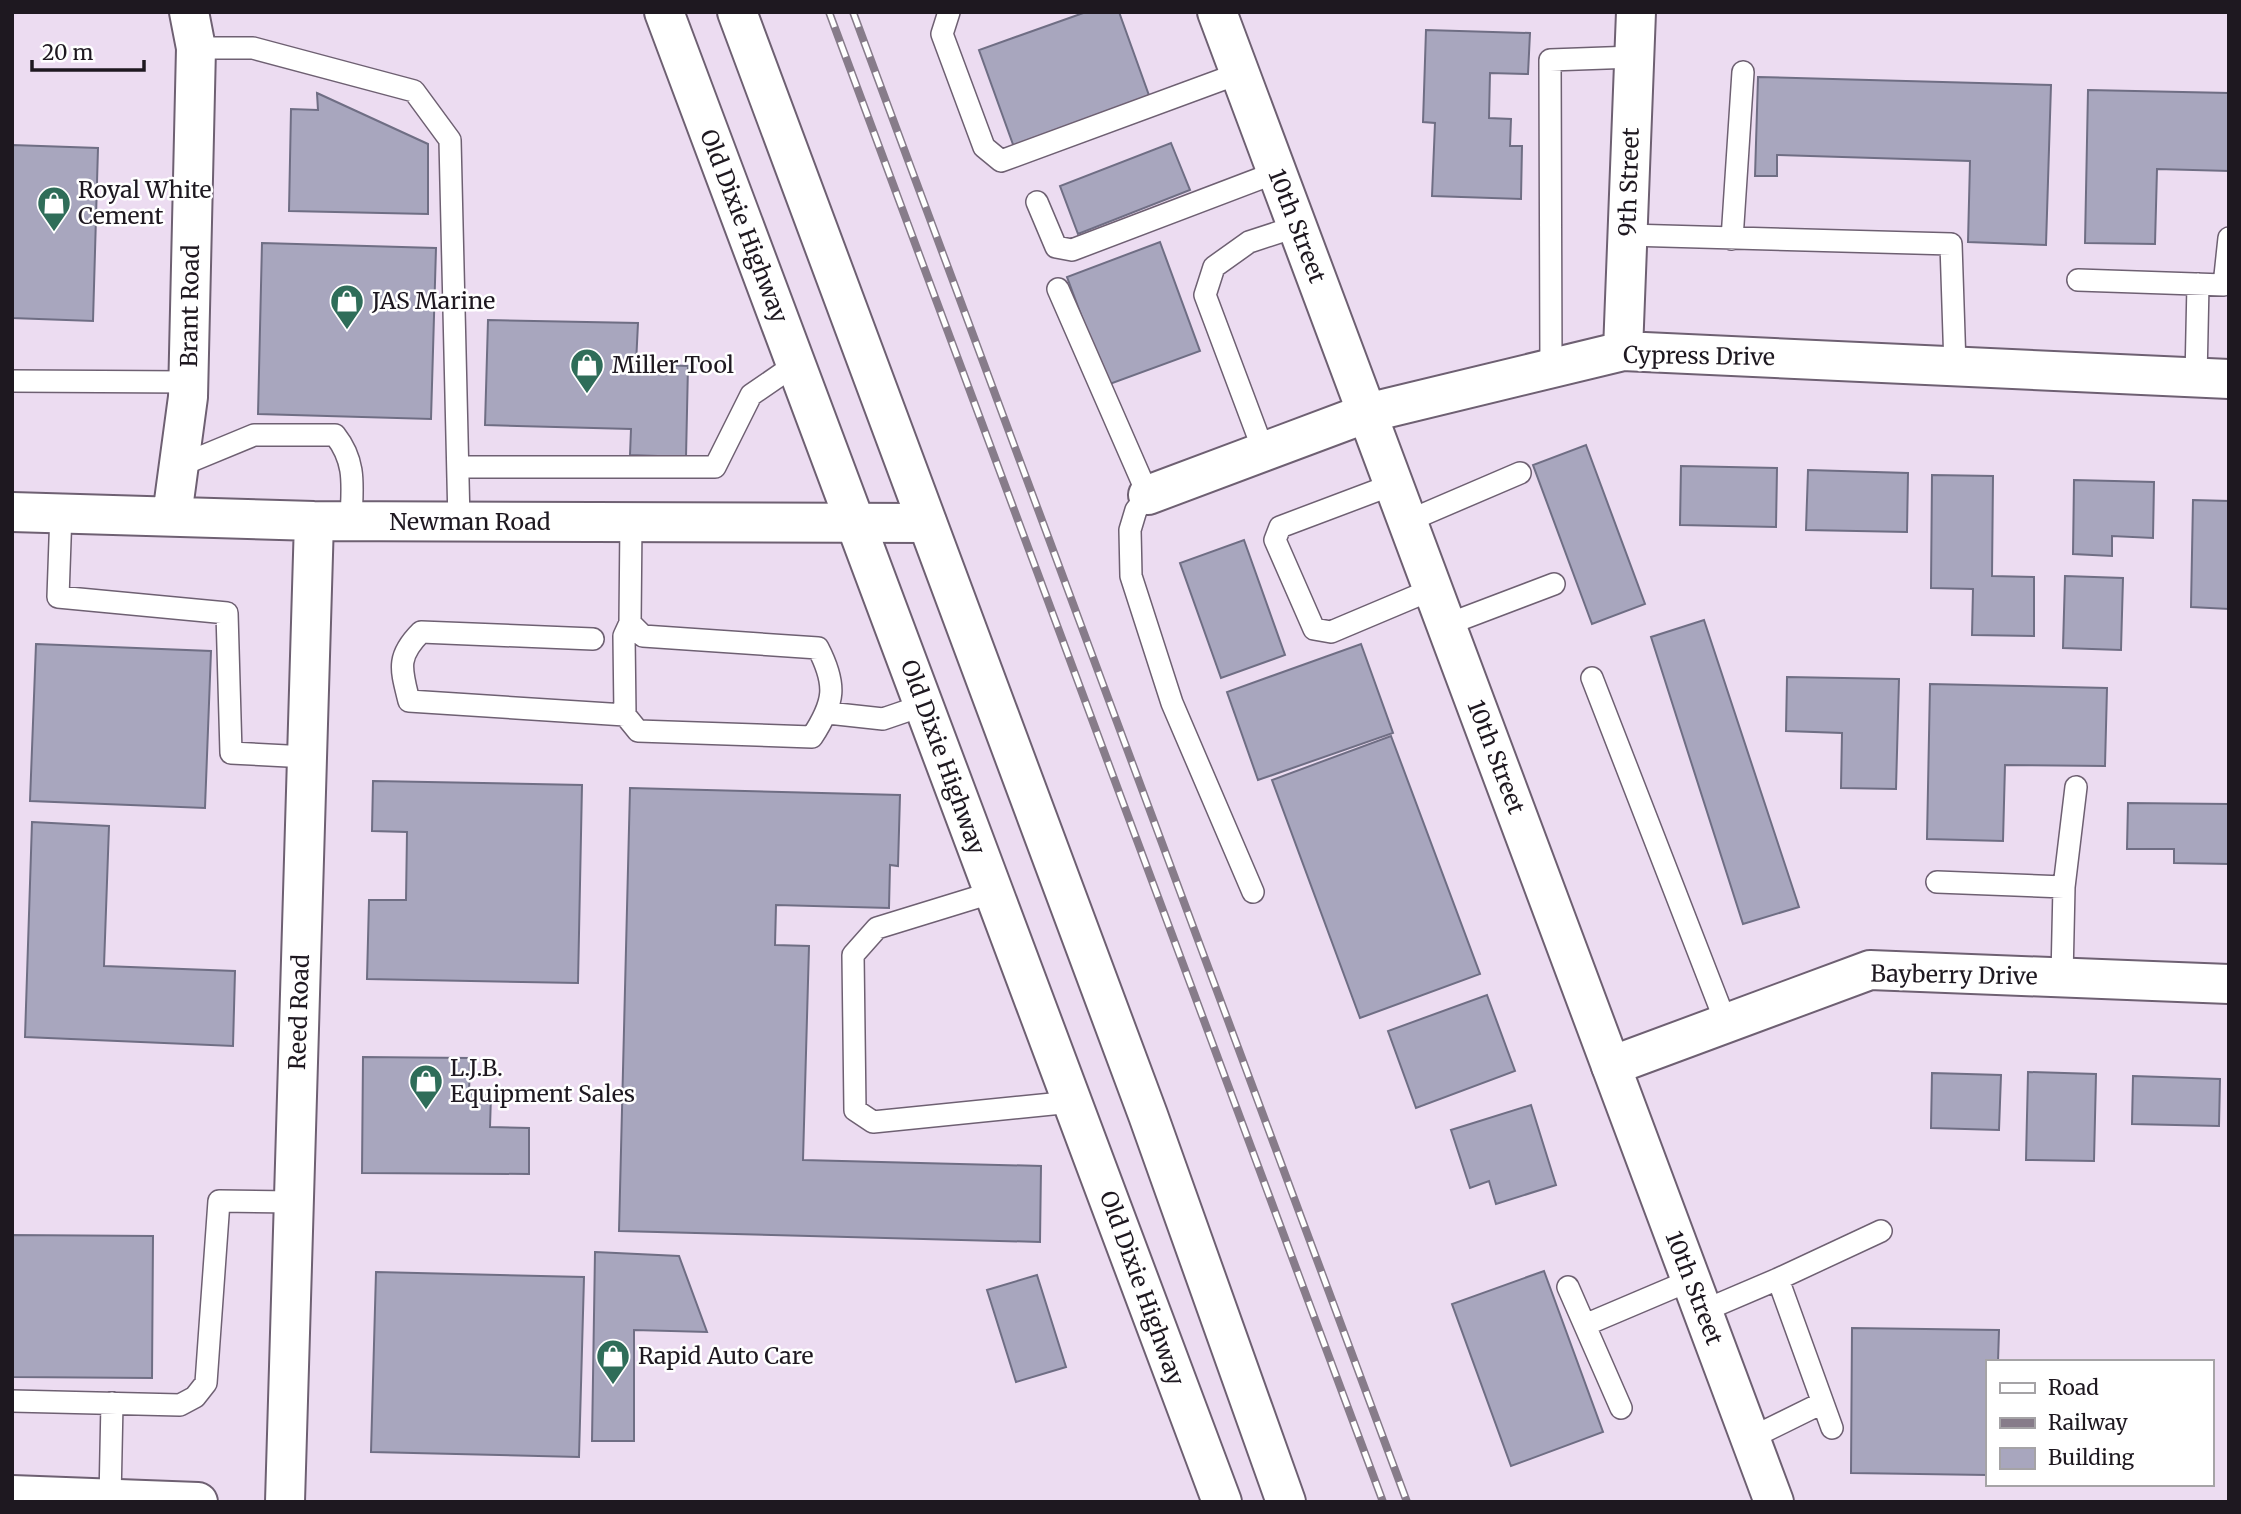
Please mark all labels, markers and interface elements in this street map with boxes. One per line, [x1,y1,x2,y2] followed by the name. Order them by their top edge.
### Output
[32,28,144,72] scale bar
[42,39,94,66] text: 20 m
[694,125,795,327] street label: Old Dixie Highway
[1612,127,1645,237] street label: 9th Street
[1263,165,1332,287] street label: 10th Street
[78,175,211,230] place label: Royal White Cement
[35,184,73,233] shop icon: Royal White Cement
[174,244,205,368] street label: Brant Road
[328,282,366,331] shop icon: JAS Marine
[371,286,495,315] place label: JAS Marine
[1623,340,1775,371] street label: Cypress Drive
[568,346,606,395] shop icon: Miller Tool
[612,350,734,379] place label: Miller Tool
[389,507,551,536] street label: Newman Road
[895,656,992,859] street label: Old Dixie Highway
[1462,696,1531,818] street label: 10th Street
[282,953,315,1070] street label: Reed Road
[1870,959,2038,990] street label: Bayberry Drive
[450,1053,635,1108] place label: L.J.B. Equipment Sales
[407,1062,445,1111] shop icon: L.J.B. Equipment Sales
[1094,1187,1191,1390] street label: Old Dixie Highway
[1660,1227,1729,1349] street label: 10th Street
[594,1337,632,1386] shop icon: Rapid Auto Care
[638,1341,814,1370] place label: Rapid Auto Care
[1986,1360,2213,1486] legend
[2048,1374,2099,1401] text: Road
[2048,1409,2129,1436] text: Railway
[2048,1444,2135,1471] text: Building

